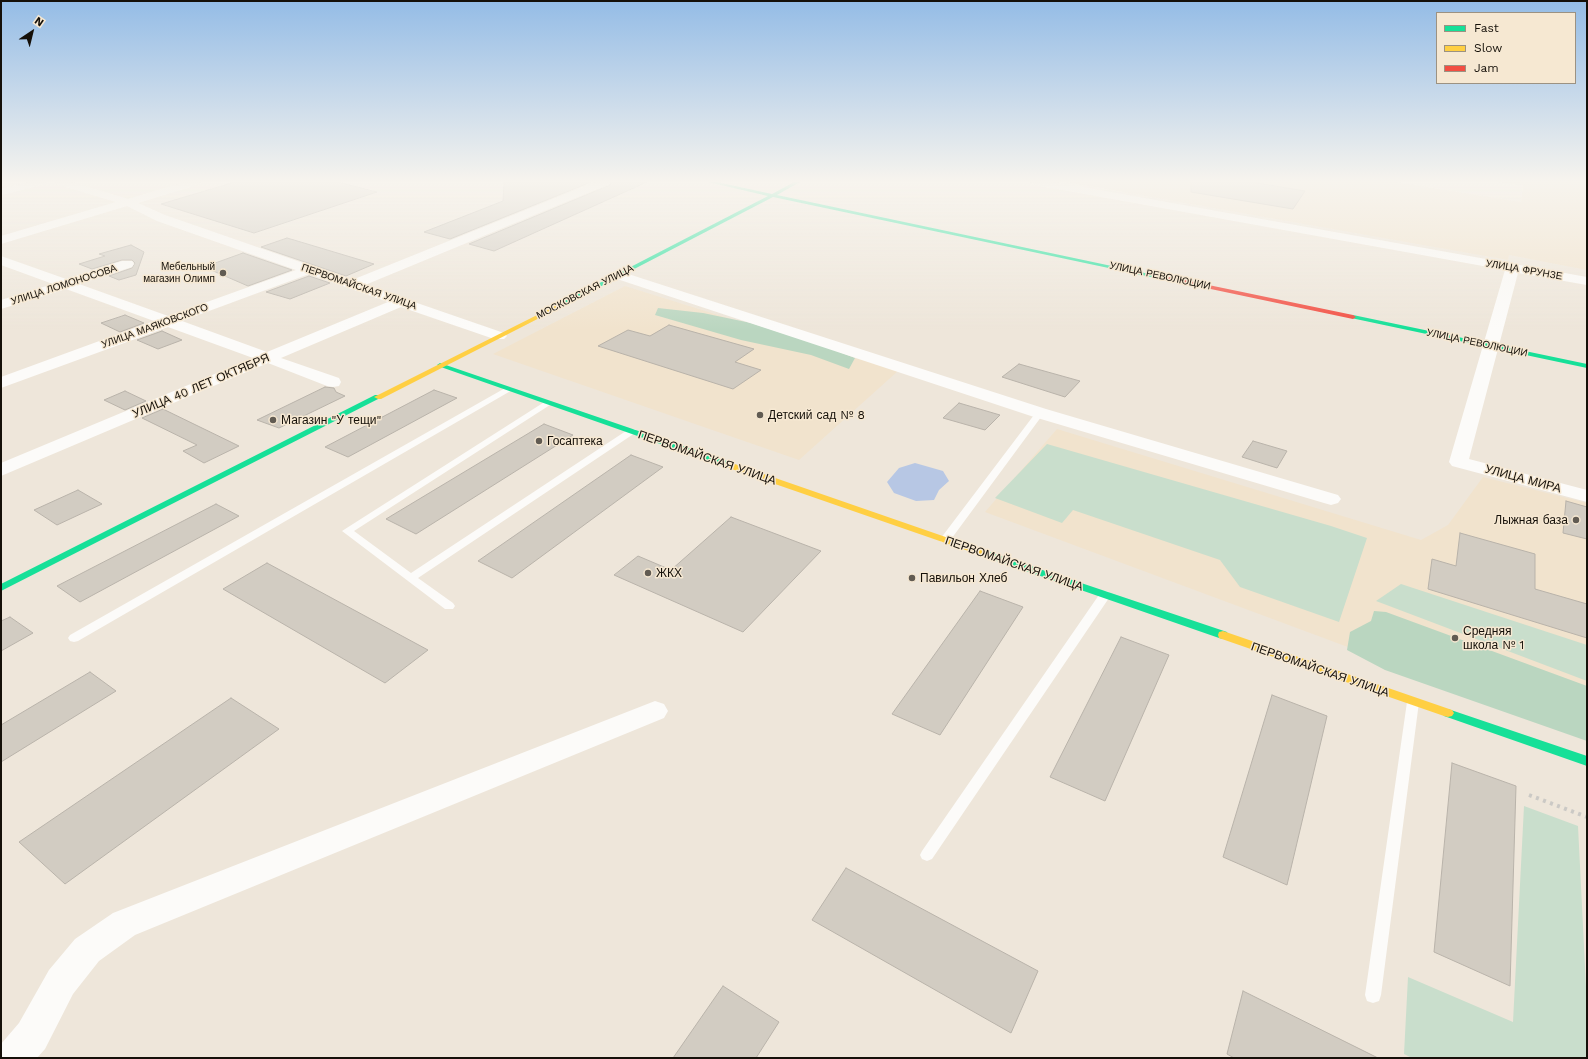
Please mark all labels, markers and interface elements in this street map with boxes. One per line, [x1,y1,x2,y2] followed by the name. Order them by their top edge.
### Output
[12,12,52,52] north arrow
[1436,12,1576,84] legend
[32,14,46,29] text: N
[1474,21,1499,35] text: Fast
[1474,41,1502,55] text: Slow
[1474,61,1499,75] text: Jam
[1485,257,1563,283] street label: УЛИЦА ФРУНЗЕ
[1108,259,1212,293] street label: УЛИЦА РЕВОЛЮЦИИ
[143,261,215,284] place label: Мебельный магазин Олимп
[10,262,118,308] street label: УЛИЦА ЛОМОНОСОВА
[300,262,418,312] street label: ПЕРВОМАЙСКАЯ УЛИЦА
[534,262,636,322] street label: МОСКОВСКАЯ УЛИЦА
[218,268,228,278] marker: Мебельный магазин Олимп
[100,301,210,351] street label: УЛИЦА МАЯКОВСКОГО
[1425,326,1529,360] street label: УЛИЦА РЕВОЛЮЦИИ
[130,351,272,421] street label: УЛИЦА 40 ЛЕТ ОКТЯБРЯ
[768,408,865,422] place label: Детский сад № 8
[755,410,765,420] marker: Детский сад № 8
[281,413,381,427] place label: Магазин "У тещи"
[268,415,278,425] marker: Магазин "У тещи"
[636,428,778,488] street label: ПЕРВОМАЙСКАЯ УЛИЦА
[547,434,603,448] place label: Госаптека
[534,436,544,446] marker: Госаптека
[1483,462,1563,496] street label: УЛИЦА МИРА
[1494,513,1568,527] place label: Лыжная база
[1571,515,1581,525] marker: Лыжная база
[943,534,1085,594] street label: ПЕРВОМАЙСКАЯ УЛИЦА
[656,566,682,580] place label: ЖКХ
[643,568,653,578] marker: ЖКХ
[920,571,1007,585] place label: Павильон Хлеб
[907,573,917,583] marker: Павильон Хлеб
[1463,624,1524,652] place label: Средняя школа № 1
[1450,633,1460,643] marker: Средняя школа № 1
[1249,640,1391,700] street label: ПЕРВОМАЙСКАЯ УЛИЦА

